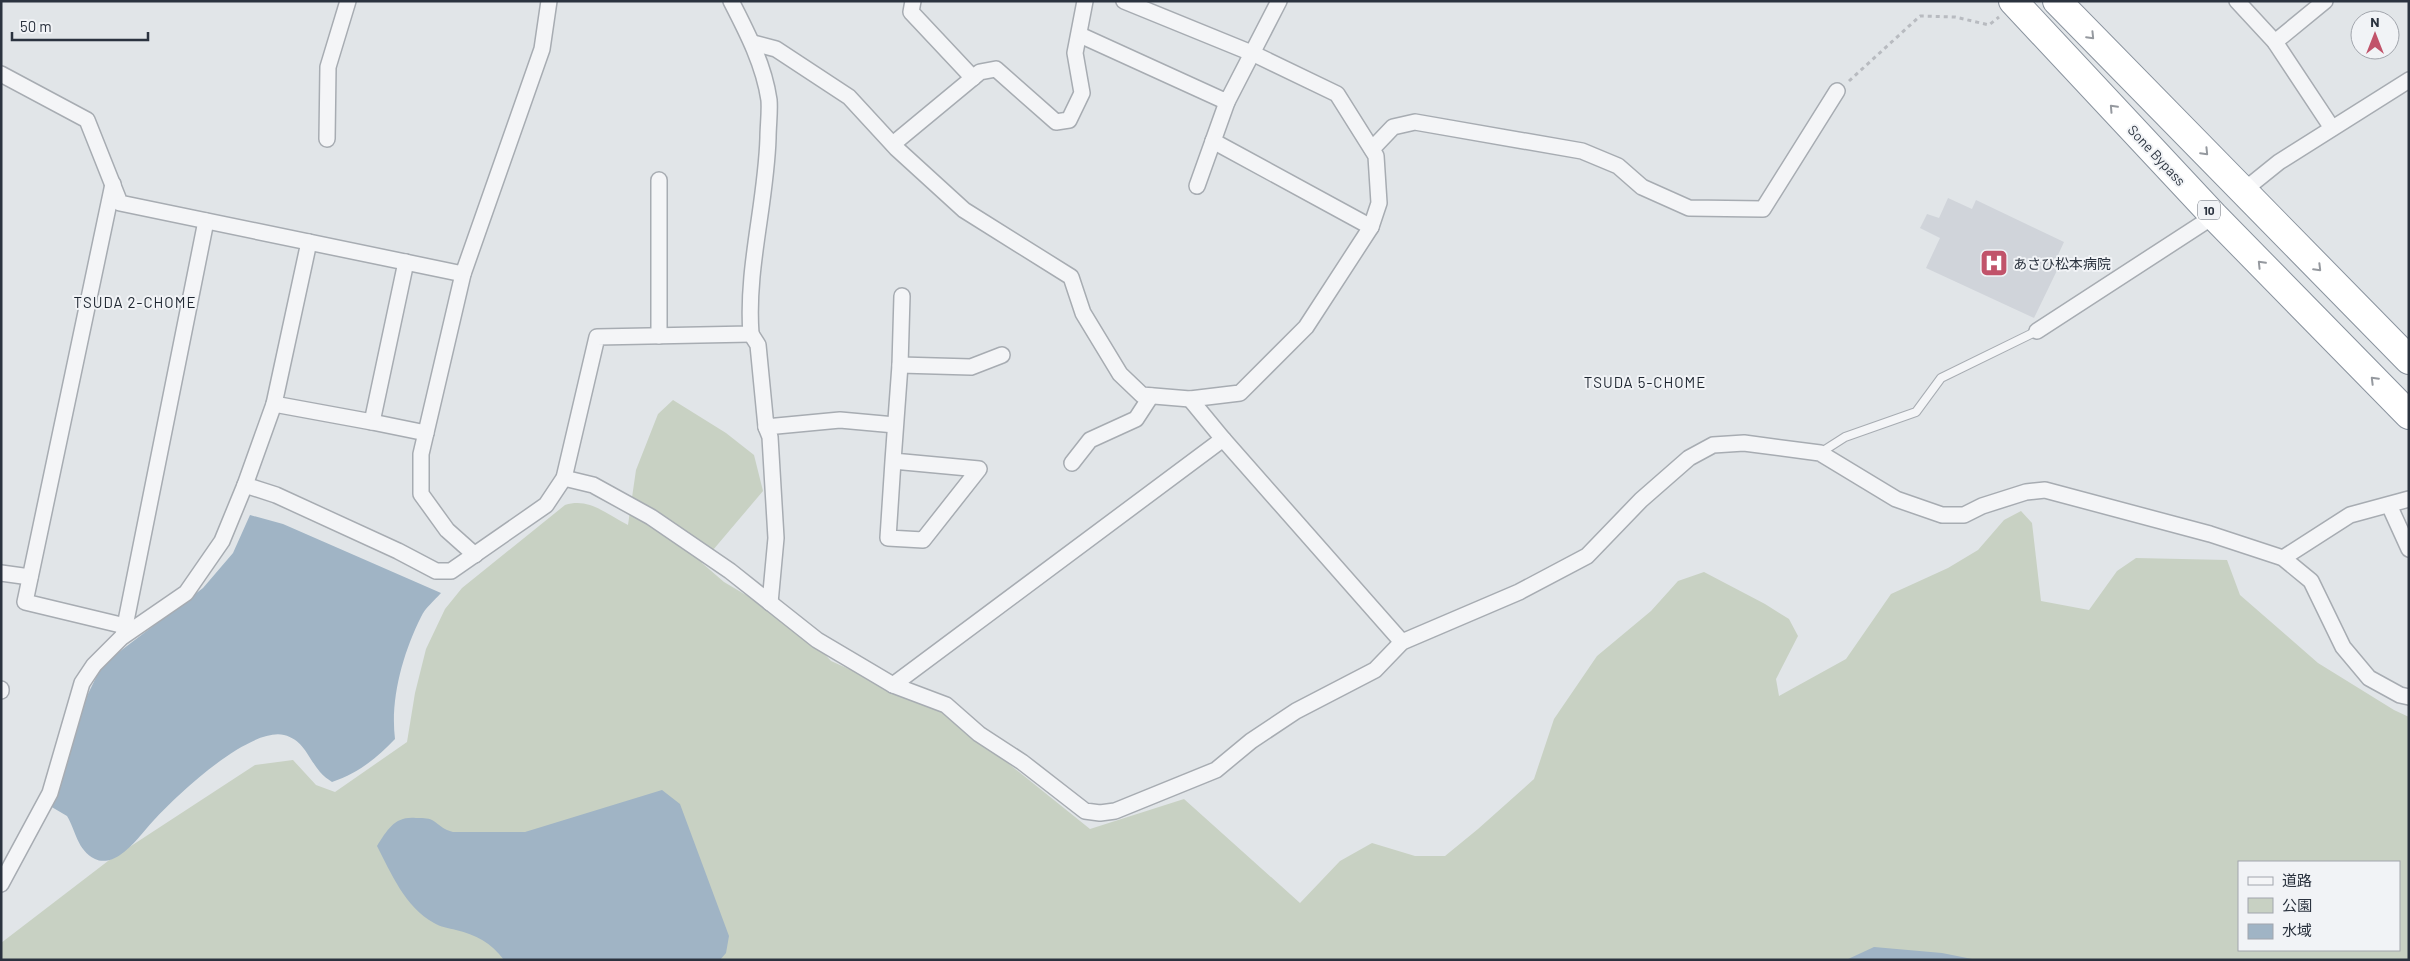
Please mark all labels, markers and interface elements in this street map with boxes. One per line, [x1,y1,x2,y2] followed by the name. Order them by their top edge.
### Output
[12,10,149,42] scale bar
[2350,10,2400,60] north arrow
[2370,13,2380,30] text: N
[20,17,52,35] text: 50 m
[2085,30,2094,39] one-way arrow
[2110,104,2119,113] one-way arrow
[2125,121,2190,189] street label: Sone Bypass
[2199,147,2208,156] one-way arrow
[2198,200,2220,220] road number: 10
[1979,248,2009,278] hospital icon: あさひ松本病院
[2013,255,2111,272] place label: あさひ松本病院
[2258,260,2267,269] one-way arrow
[2313,263,2322,272] one-way arrow
[73,293,197,311] district label: TSUDA 2-CHOME
[1584,373,1706,391] district label: TSUDA 5-CHOME
[2371,377,2380,386] one-way arrow
[2238,861,2400,951] legend
[2282,871,2312,889] text: 道路
[2282,896,2312,914] text: 公園
[2282,921,2312,939] text: 水域

